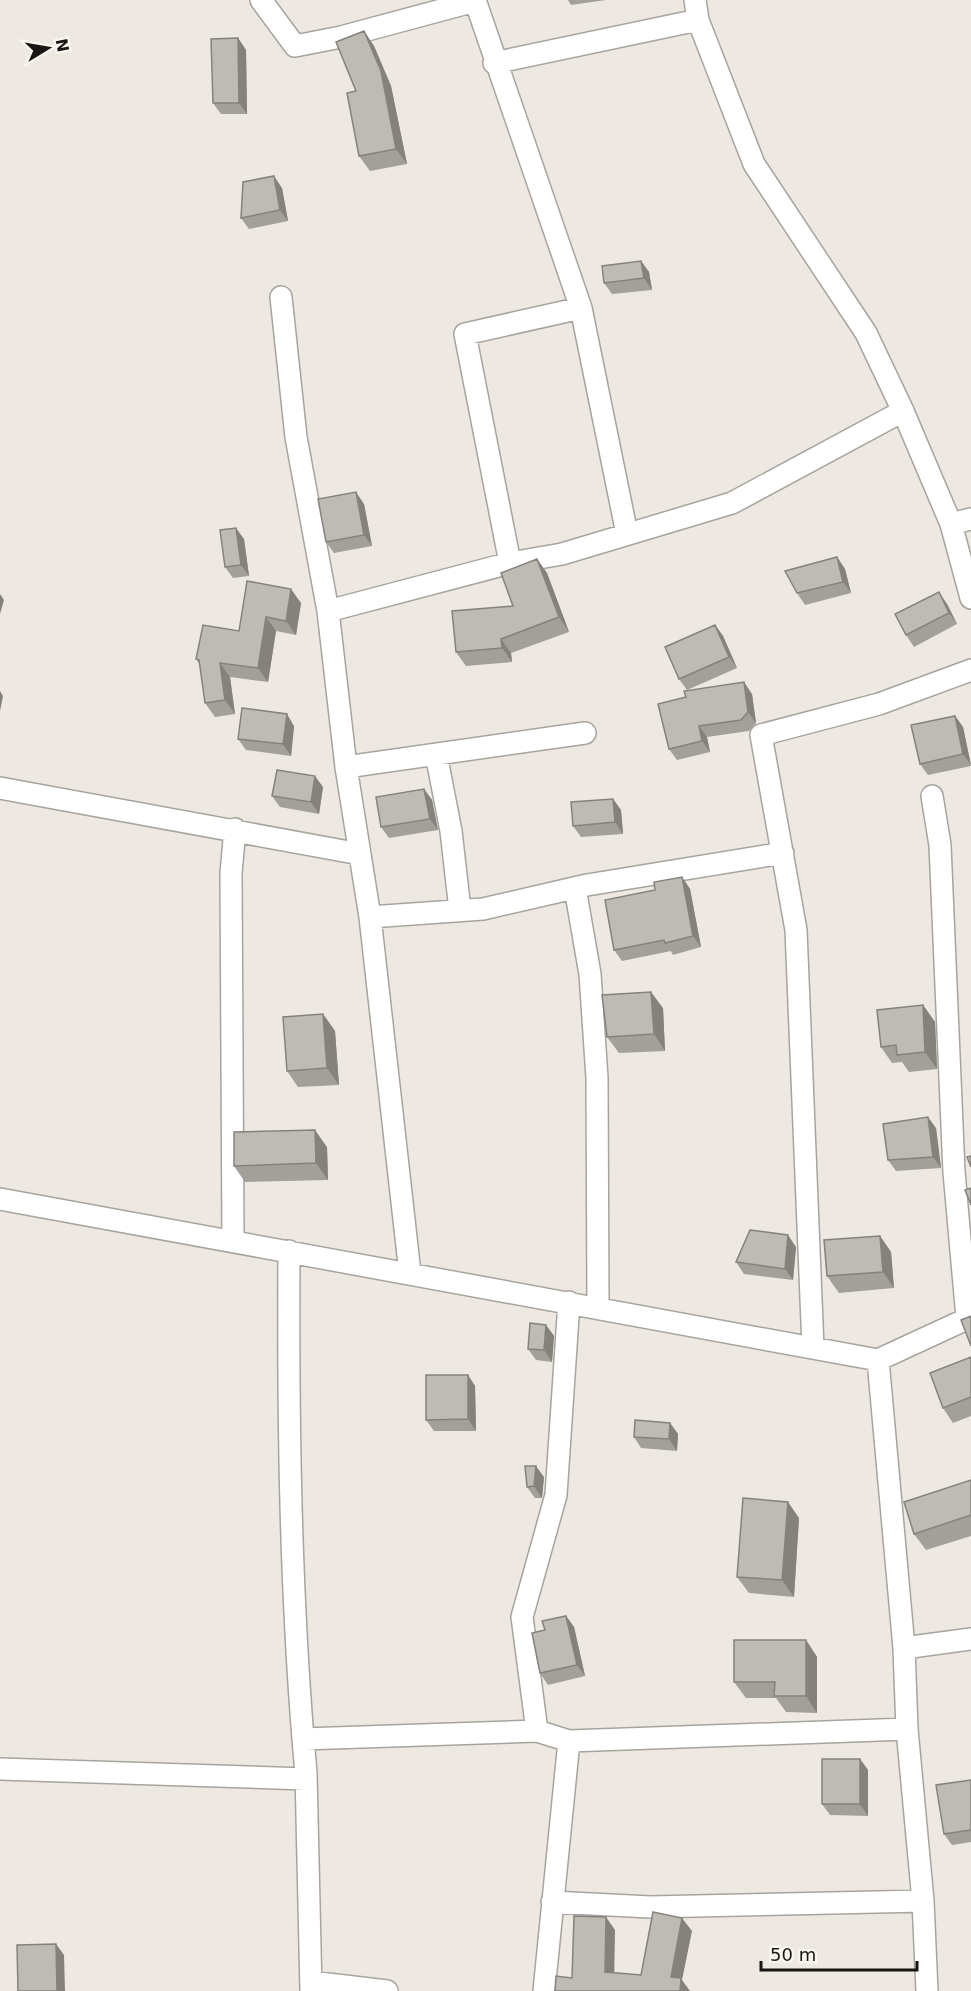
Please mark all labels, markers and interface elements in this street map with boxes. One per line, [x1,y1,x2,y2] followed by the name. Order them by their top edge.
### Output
[18,18,78,78] north arrow
[52,37,73,54] text: N
[761,1934,917,1972] scale bar
[770,1944,816,1965] text: 50 m

